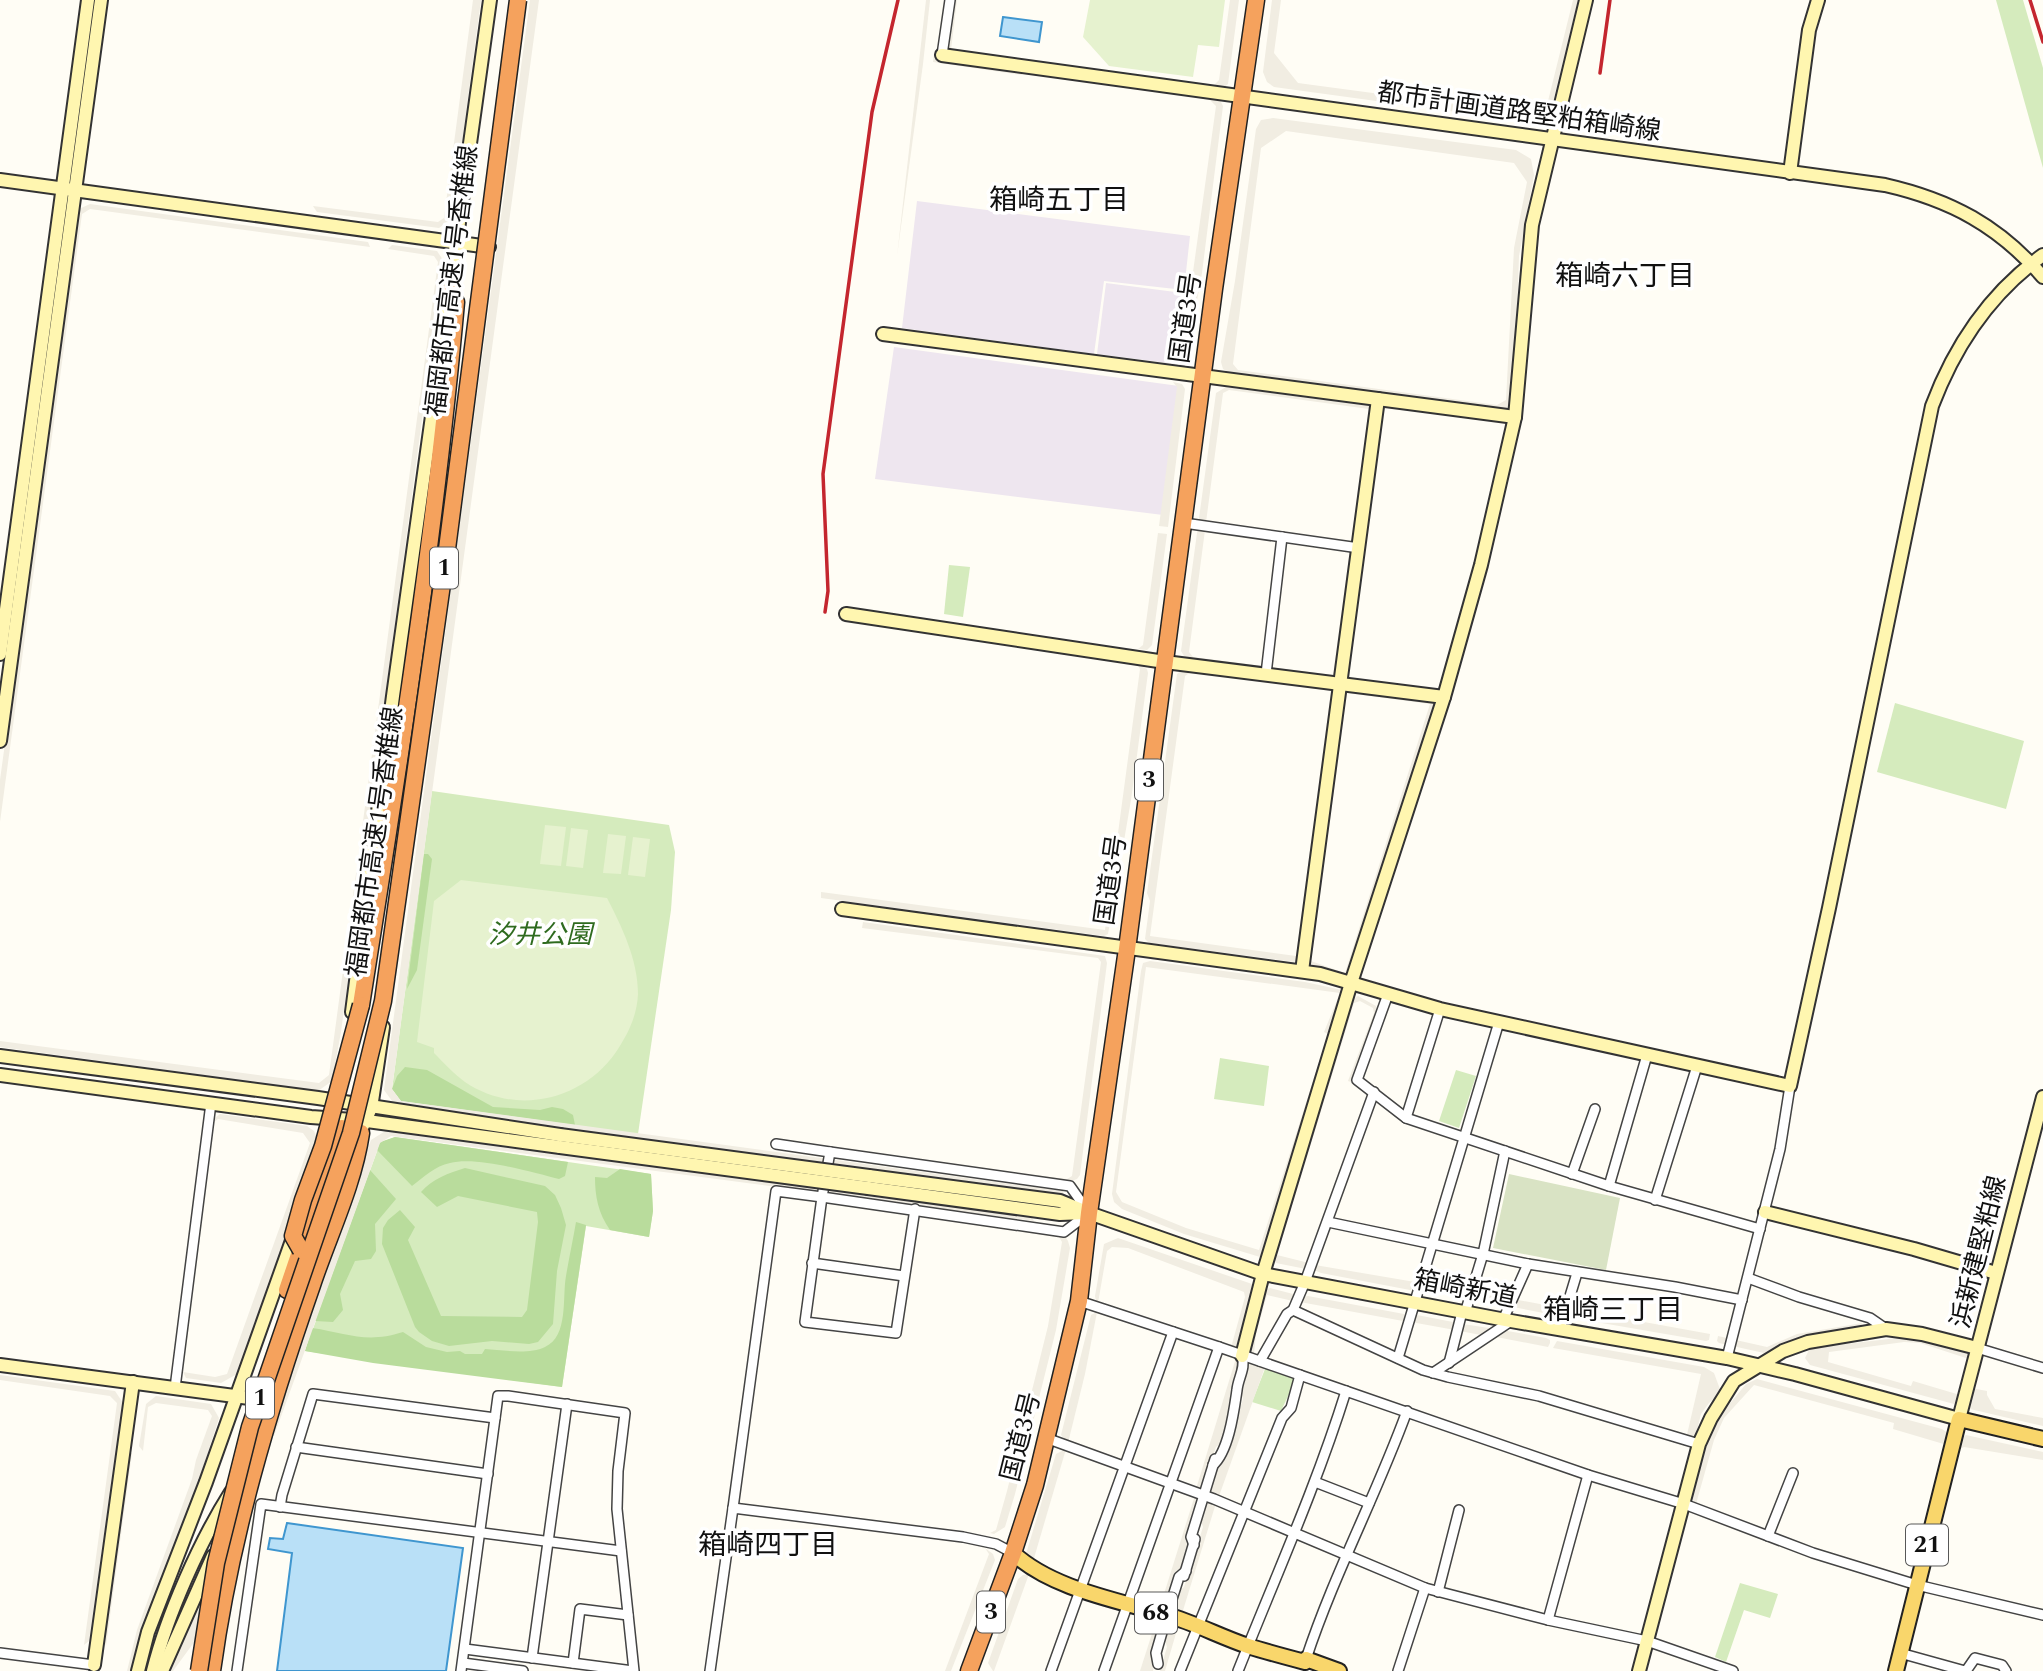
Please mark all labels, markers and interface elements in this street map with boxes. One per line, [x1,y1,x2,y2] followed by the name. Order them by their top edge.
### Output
[1375,72,1663,152] street label: 都市計画道路堅粕箱崎線
[416,143,488,419] street label: 福岡都市高速1号香椎線
[989,179,1129,222] district label: 箱崎五丁目
[1555,255,1695,298] district label: 箱崎六丁目
[1160,270,1212,366] street label: 国道3号
[430,548,458,588] road number: 1
[336,704,414,980] street label: 福岡都市高速1号香椎線
[1135,760,1163,800] road number: 3
[1085,832,1137,928] street label: 国道3号
[488,915,596,955] park label: 汐井公園
[1941,1171,2017,1333] street label: 浜新建堅粕線
[1410,1259,1520,1319] street label: 箱崎新道
[1543,1289,1683,1332] district label: 箱崎三丁目
[246,1378,274,1418] road number: 1
[991,1388,1051,1486] street label: 国道3号
[698,1524,838,1567] district label: 箱崎四丁目
[1906,1525,1948,1566] road number: 21
[977,1592,1005,1632] road number: 3
[1135,1592,1177,1633] road number: 68

